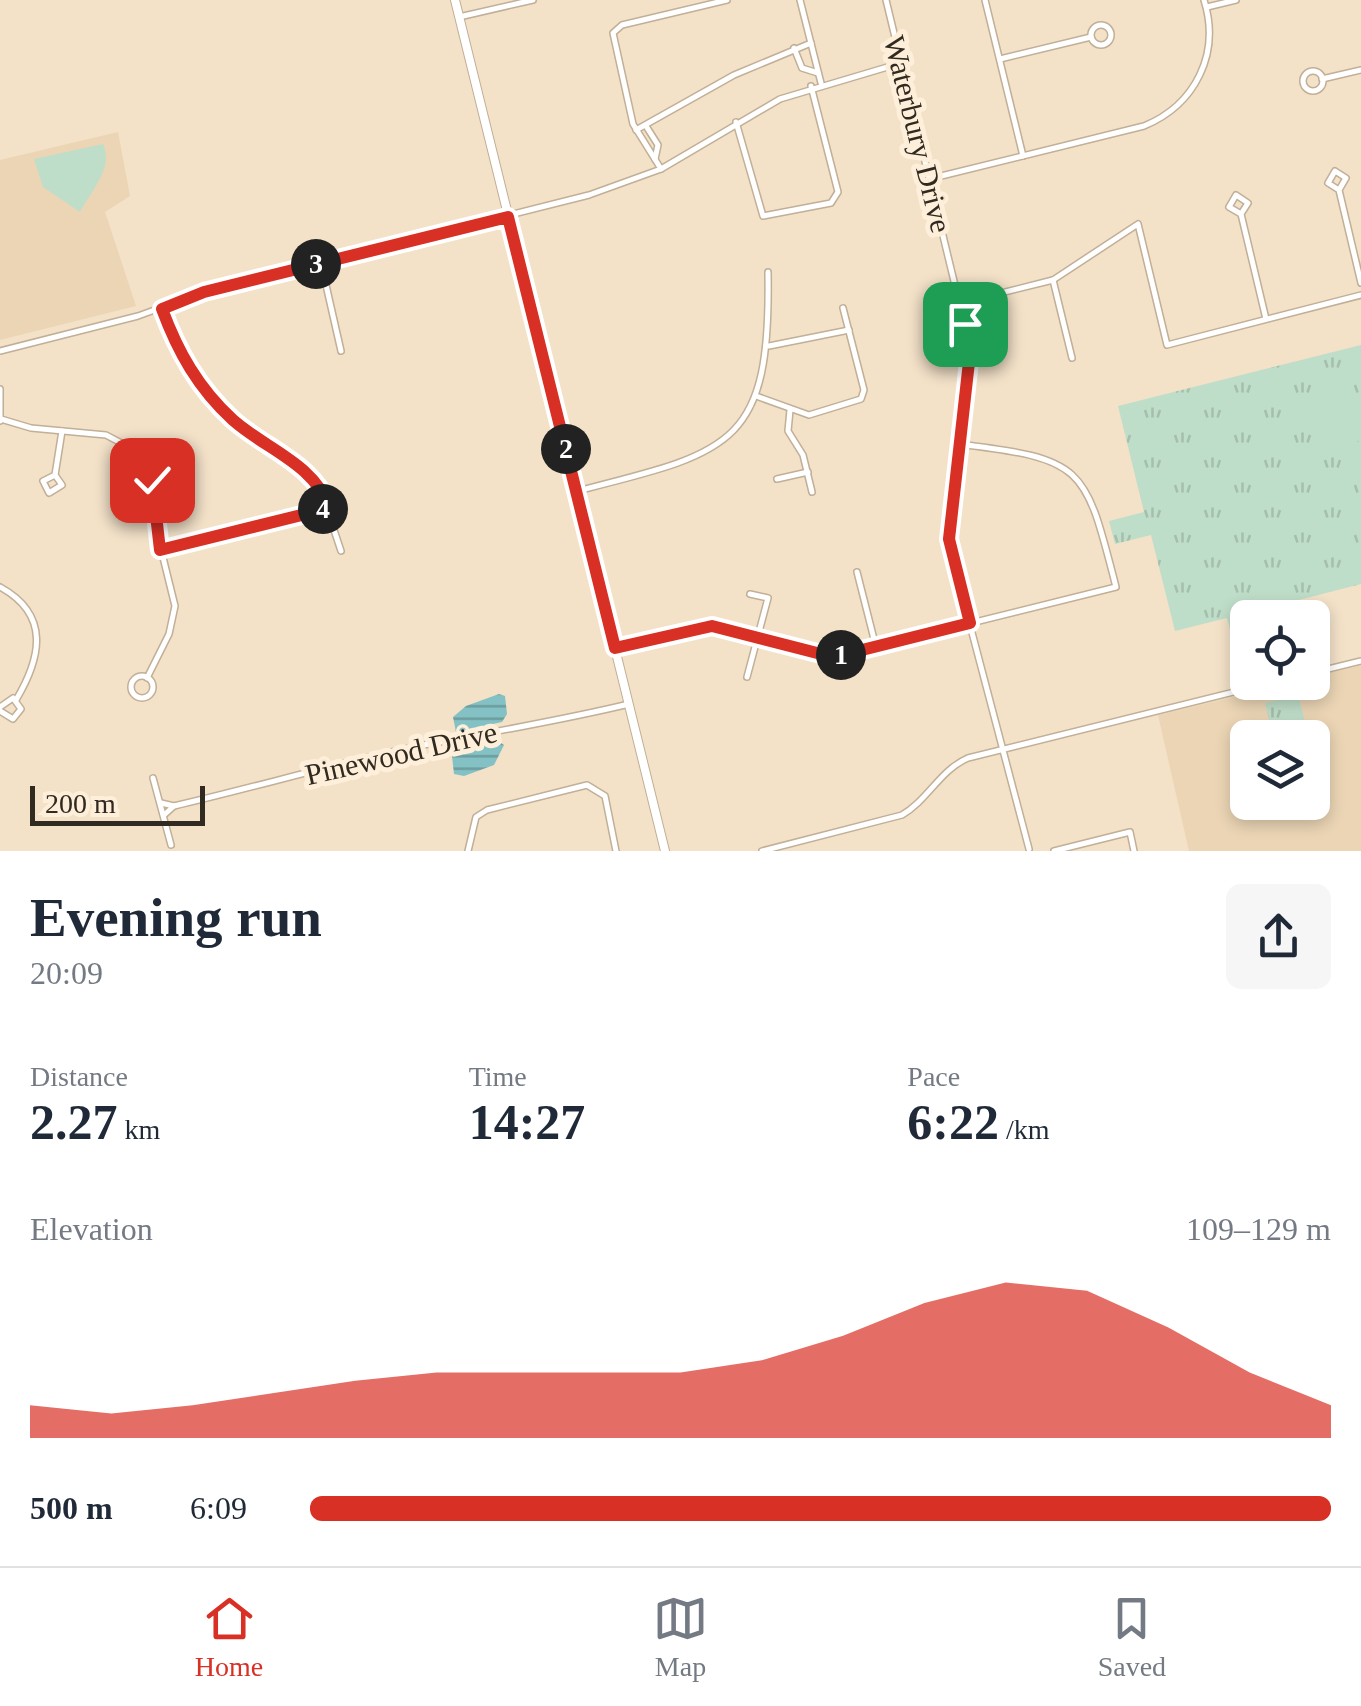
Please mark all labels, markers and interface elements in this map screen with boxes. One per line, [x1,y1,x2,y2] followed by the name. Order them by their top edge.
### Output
[878,32,958,236] street label: Waterbury Drive
[291,239,341,289] pin: 3
[309,248,323,279] text: 3
[923,282,1008,367] pin
[938,297,993,352] icon: arrive
[541,424,591,474] pin: 2
[559,433,573,464] text: 2
[110,438,195,523] pin
[125,453,180,508] icon: check
[298,484,348,534] pin: 4
[316,493,330,524] text: 4
[1230,600,1330,820] map controls
[1230,600,1330,700] button: locate
[816,630,866,680] pin: 1
[834,639,848,670] text: 1
[302,715,500,791] street label: Pinewood Drive
[1230,720,1330,820] button: layers
[30,781,205,826] scale bar
[45,788,116,819] text: 200 m
[1226,884,1331,989] button: share
[30,887,322,948] text: Evening run
[30,955,103,991] text: 20:09
[30,1061,128,1092] text: Distance
[469,1061,527,1092] text: Time
[907,1061,960,1092] text: Pace
[30,1094,118,1150] text: 2.27
[469,1094,585,1150] text: 14:27
[907,1094,999,1150] text: 6:22
[118,1114,160,1145] text: km
[999,1114,1050,1145] text: /km
[30,1211,153,1247] text: Elevation
[1186,1211,1331,1247] text: 109–129 m
[30,1490,113,1526] text: 500 m
[190,1490,247,1526] text: 6:09
[195,1591,263,1683] tab: Home
[653,1591,708,1683] tab: Map
[1098,1591,1166,1683] tab: Saved

